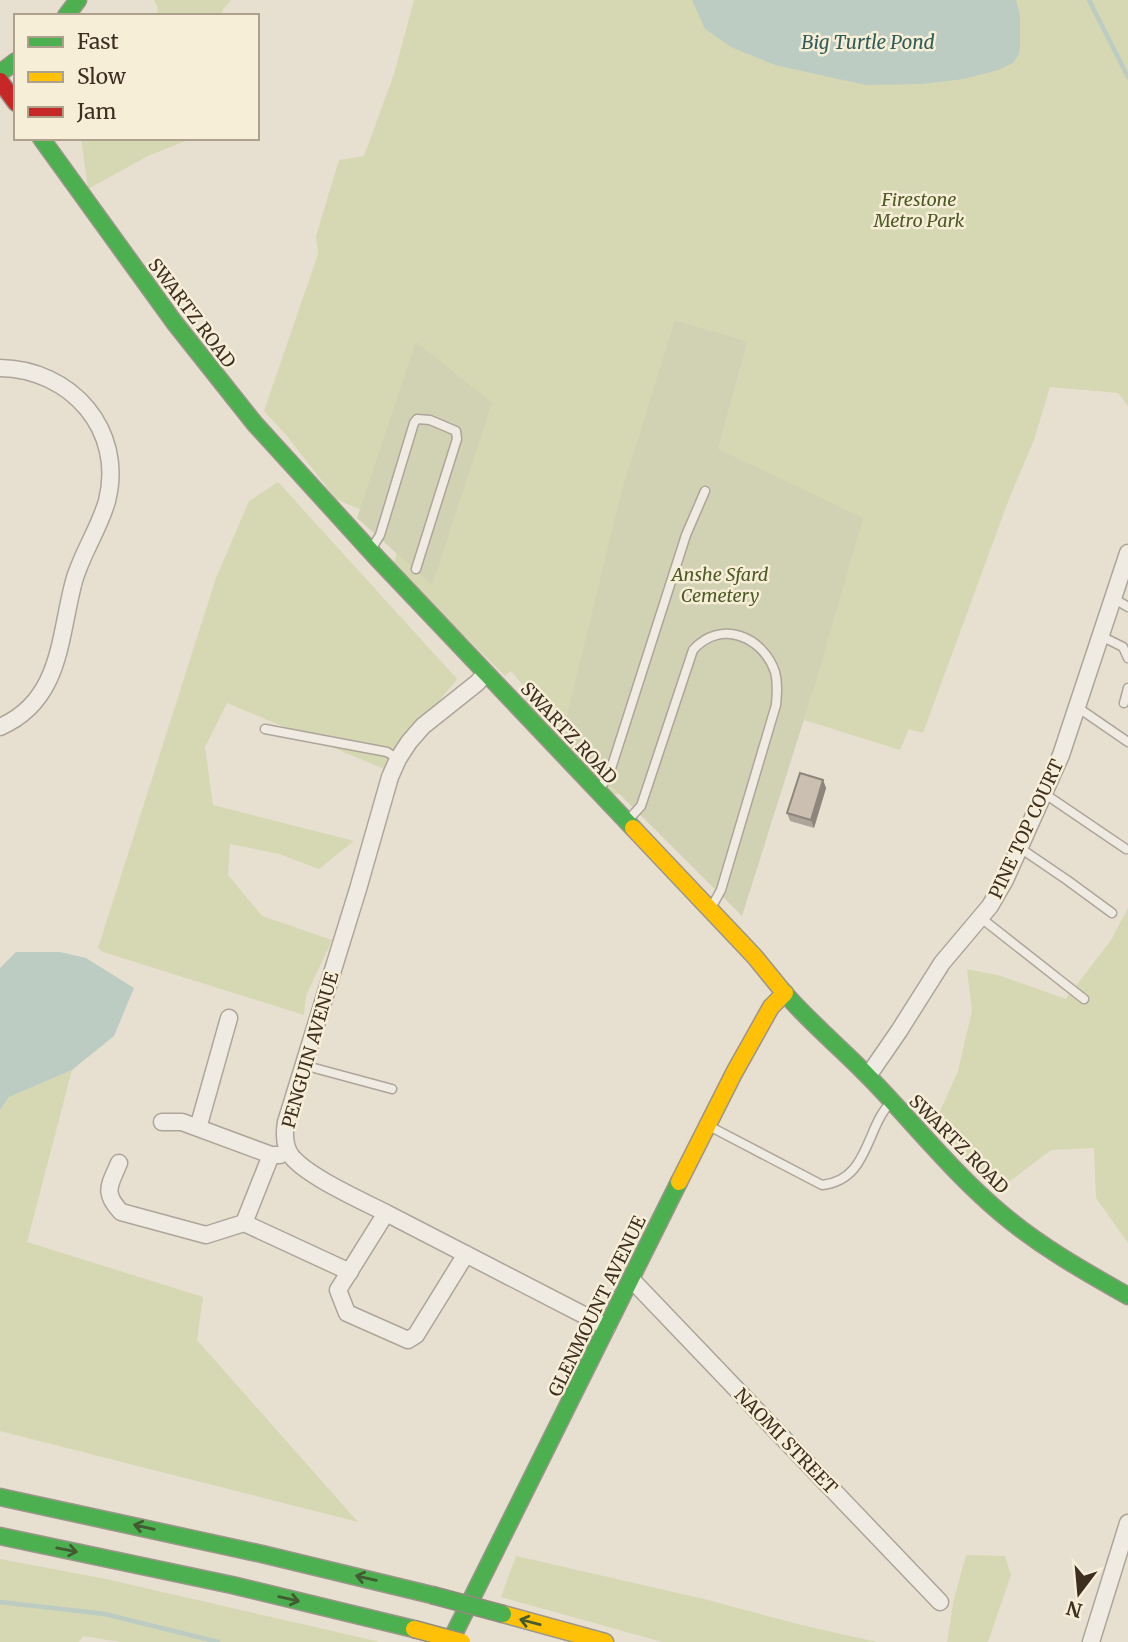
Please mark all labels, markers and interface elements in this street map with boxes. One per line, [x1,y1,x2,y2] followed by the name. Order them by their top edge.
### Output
[14,14,259,140] legend
[77,28,119,55] text: Fast
[801,30,935,54] water label: Big Turtle Pond
[77,63,126,90] text: Slow
[76,98,116,125] text: Jam
[873,188,965,232] park label: Firestone Metro Park
[143,254,241,372] street label: SWARTZ ROAD
[670,563,769,607] park label: Anshe Sfard Cemetery
[516,677,622,789] street label: SWARTZ ROAD
[984,755,1069,902] street label: PINE TOP COURT
[277,968,344,1131] street label: PENGUIN AVENUE
[904,1089,1014,1199] street label: SWARTZ ROAD
[543,1211,651,1400] street label: GLENMOUNT AVENUE
[730,1383,843,1499] street label: NAOMI STREET
[133,1520,156,1534] one-way arrow
[55,1543,78,1557] one-way arrow
[1044,1558,1114,1628] north arrow
[355,1571,378,1585] one-way arrow
[277,1593,300,1606] one-way arrow
[1064,1596,1085,1623] text: N
[519,1615,542,1628] one-way arrow

